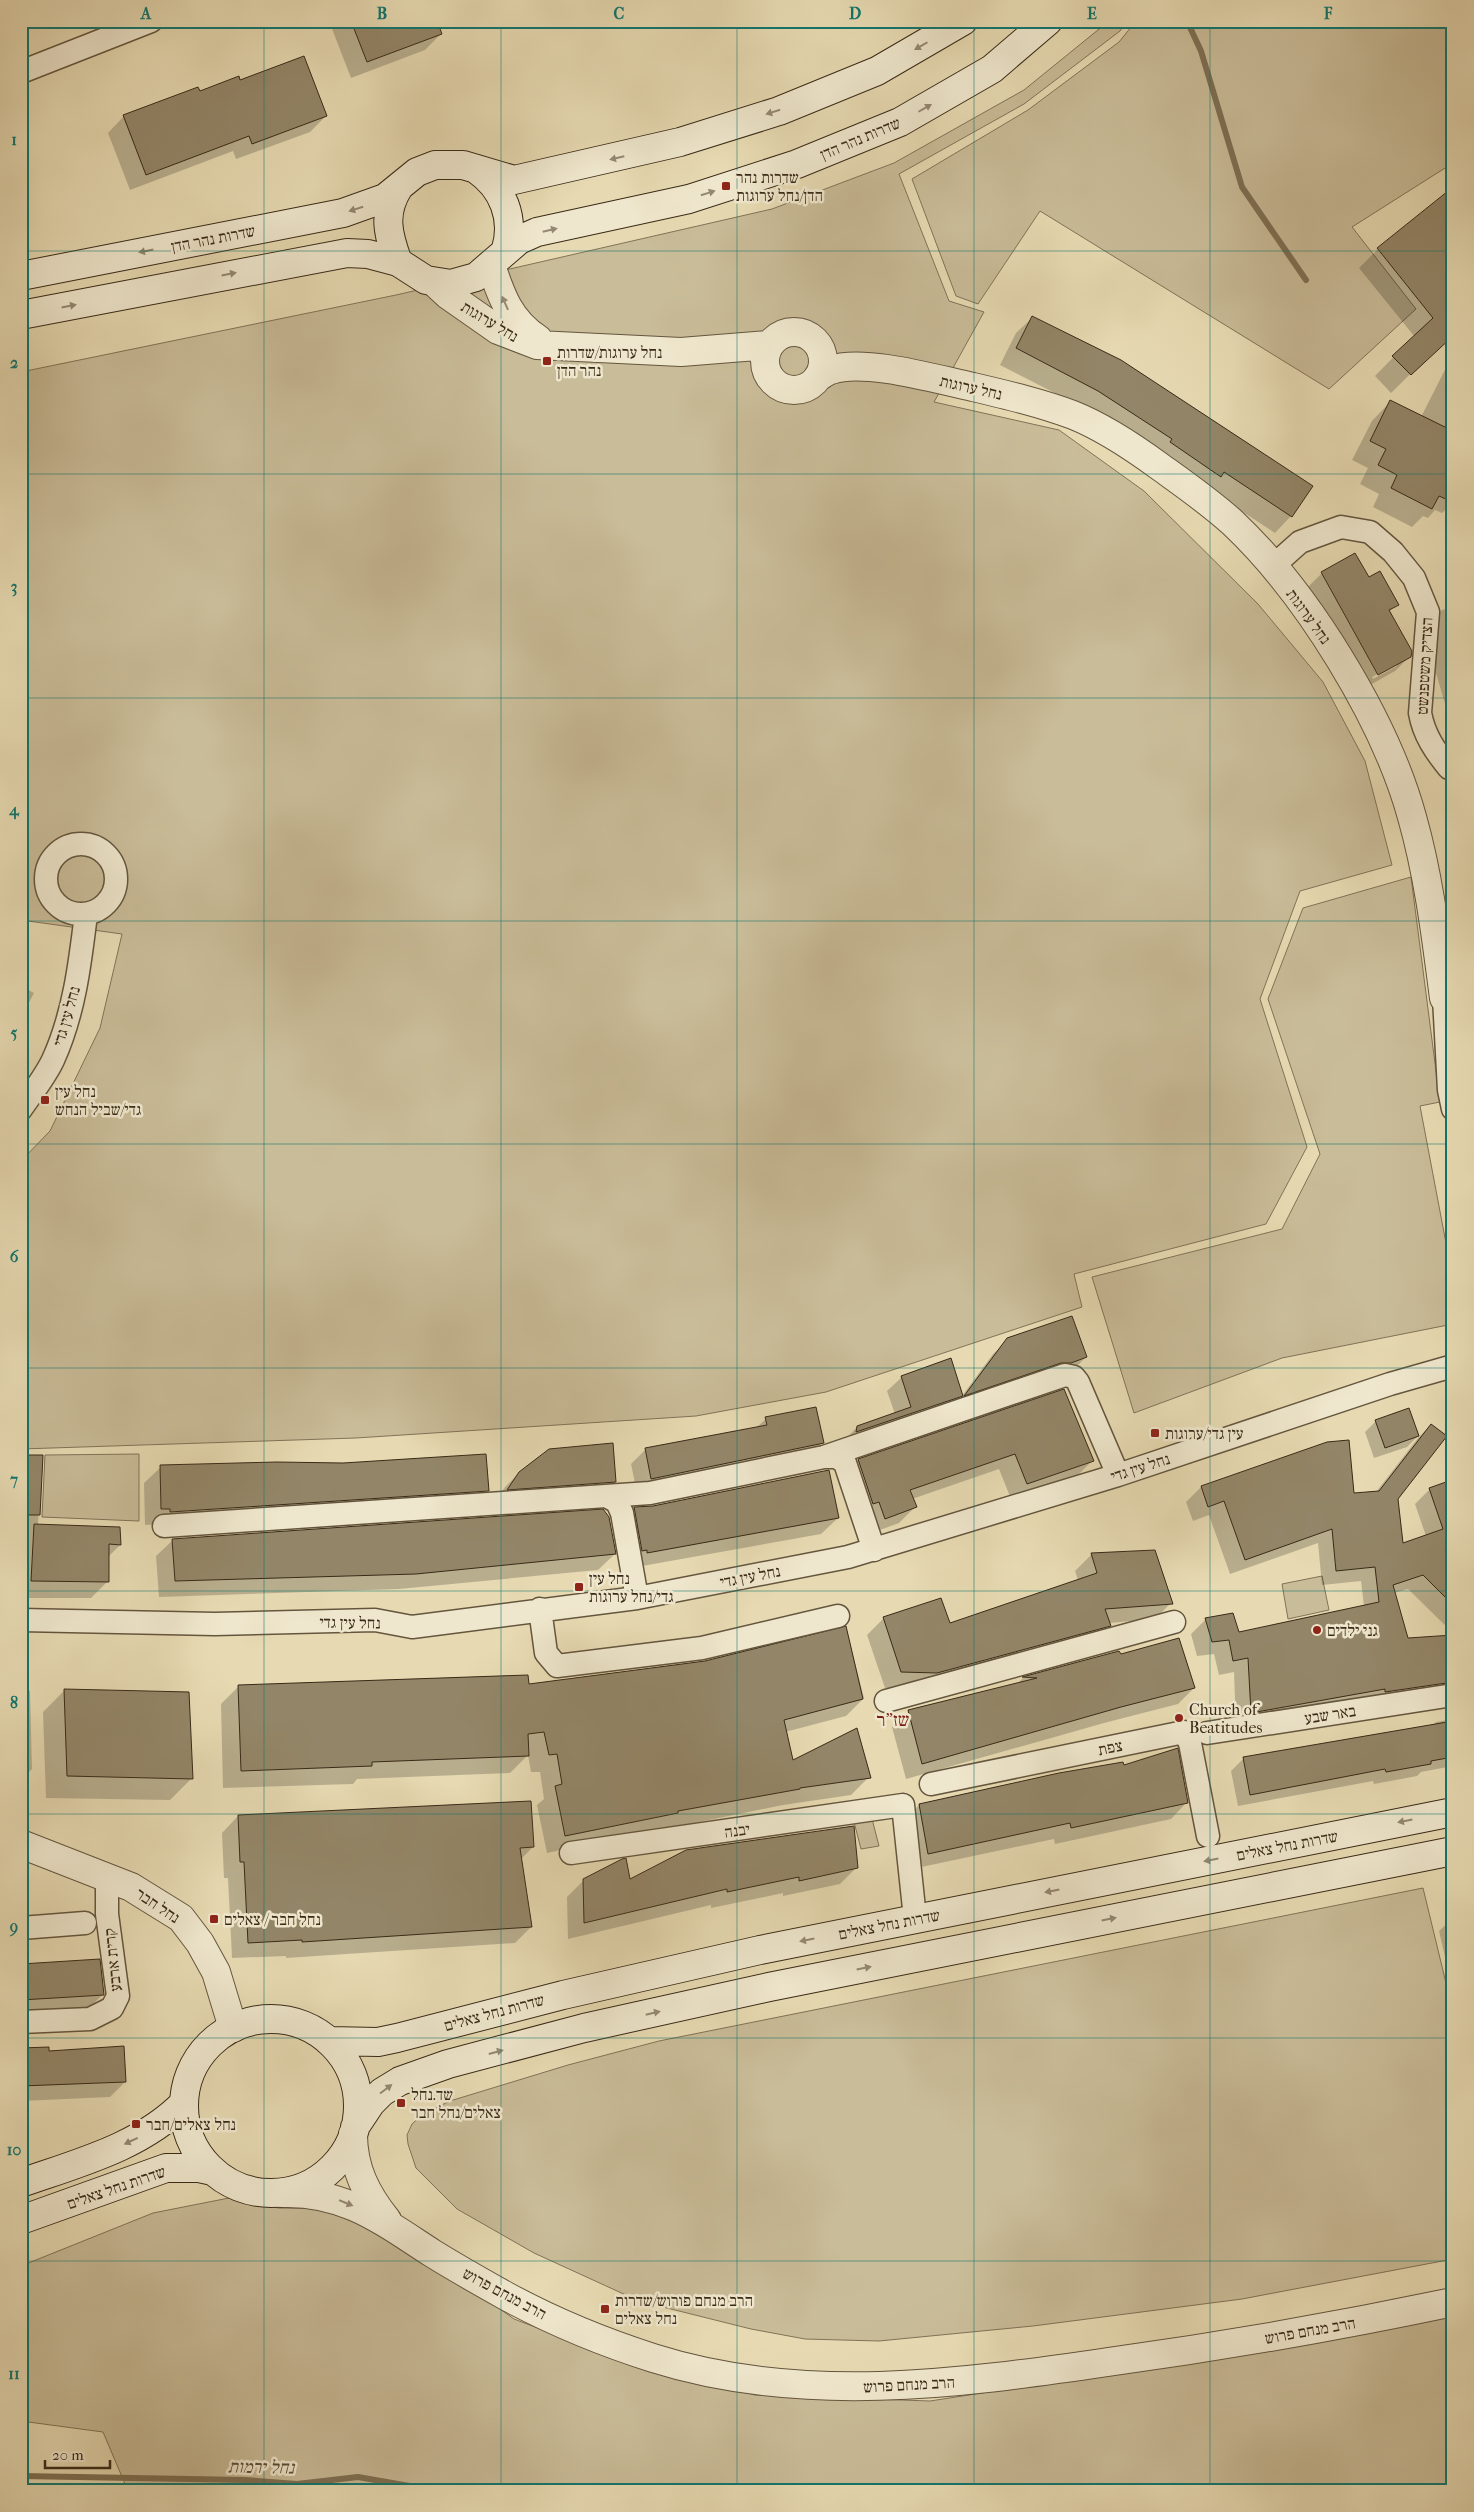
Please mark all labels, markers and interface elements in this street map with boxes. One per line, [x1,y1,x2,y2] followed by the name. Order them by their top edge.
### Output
[140,4,152,23] text: A
[377,4,387,23] text: B
[614,4,625,23] text: C
[849,4,861,23] text: D
[1087,4,1097,23] text: E
[1323,4,1333,23] text: F
[914,41,928,50] one-way arrow
[918,104,931,113] one-way arrow
[766,109,781,116] one-way arrow
[817,113,903,164] street label: שדרות נהר הדן
[11,130,17,149] text: 1
[610,154,625,162] one-way arrow
[736,168,823,205] place label: שדרות נהר הדן/נחל ערוגות
[720,180,732,192] marker: שדרות נהר הדן/נחל ערוגות
[701,188,716,196] one-way arrow
[349,205,364,213] one-way arrow
[169,221,257,256] street label: שדרות נהר הדן
[543,225,559,233] one-way arrow
[137,248,153,256] one-way arrow
[221,270,237,278] one-way arrow
[501,296,509,310] one-way arrow
[458,297,522,346] street label: נחל ערוגות
[62,301,78,309] one-way arrow
[557,343,662,380] place label: נחל ערוגות/שדרות נהר הדן
[10,353,18,372] text: 2
[541,355,553,367] marker: נחל ערוגות/שדרות נהר הדן
[938,371,1004,404] street label: נחל ערוגות
[11,577,17,597] text: 3
[1282,585,1335,648] street label: נחל ערוגות
[1412,617,1437,715] street label: הצדיק משטפנשט
[8,800,20,820] text: 4
[49,984,84,1048] street label: נחל עין גדי
[11,1023,18,1042] text: 5
[55,1082,141,1119] place label: נחל עין גדי/שביל הנחש
[39,1094,51,1106] marker: נחל עין גדי/שביל הנחש
[10,1247,19,1266] text: 6
[1165,1424,1244,1443] place label: עין גדי/ערוגות
[1149,1427,1161,1439] marker: עין גדי/ערוגות
[1108,1449,1172,1486] street label: נחל עין גדי
[9,1470,18,1489] text: 7
[718,1561,782,1592] street label: נחל עין גדי
[589,1569,674,1606] place label: נחל עין גדי/נחל ערוגות
[573,1581,585,1593] marker: נחל עין גדי/נחל ערוגות
[319,1612,381,1633] street label: נחל עין גדי
[1327,1621,1378,1640] place label: גני ילדים
[1311,1624,1323,1636] marker: גני ילדים
[10,1693,18,1712] text: 8
[1189,1700,1262,1737] place label: Church of Beatitudes
[1303,1701,1358,1728] street label: באר שבע
[877,1709,909,1731] district label: שז"ר
[1173,1712,1185,1724] marker: Church of Beatitudes
[1096,1736,1124,1759] street label: צפת
[1397,1817,1413,1825] one-way arrow
[723,1819,751,1842] street label: יבנה
[1235,1826,1340,1865] street label: שדרות נחל צאלים
[1203,1856,1219,1864] one-way arrow
[132,1884,183,1927] street label: נחל חבר
[1043,1888,1059,1896] one-way arrow
[837,1905,942,1944] street label: שדרות נחל צאלים
[224,1910,321,1929] place label: נחל חבר / צאלים
[208,1913,220,1925] marker: נחל חבר / צאלים
[1101,1915,1117,1923] one-way arrow
[9,1917,18,1937] text: 9
[100,1927,125,1993] street label: קרית ארבע
[799,1936,814,1944] one-way arrow
[856,1964,872,1972] one-way arrow
[442,1990,547,2035] street label: שדרות נחל צאלים
[646,2009,661,2017] one-way arrow
[488,2048,503,2056] one-way arrow
[379,2084,392,2095] one-way arrow
[411,2085,501,2122] place label: שד.נחל צאלים/נחל חבר
[395,2097,407,2109] marker: שד.נחל צאלים/נחל חבר
[146,2115,236,2134] place label: נחל צאלים/חבר
[130,2118,142,2130] marker: נחל צאלים/חבר
[124,2137,138,2145] one-way arrow
[7,2140,21,2159] text: 10
[64,2162,168,2213] street label: שדרות נחל צאלים
[339,2199,353,2207] one-way arrow
[460,2263,550,2323] street label: הרב מנחם פרוש
[615,2291,753,2328] place label: הרב מנחם פורוש/שדרות נחל צאלים
[599,2303,611,2315] marker: הרב מנחם פורוש/שדרות נחל צאלים
[1263,2313,1357,2348] street label: הרב מנחם פרוש
[8,2364,20,2383] text: 11
[863,2373,955,2396] street label: הרב מנחם פרוש
[45,2437,110,2469] scale bar
[52,2446,84,2464] text: 20 m
[228,2456,296,2479] water label: נחל ירמות

